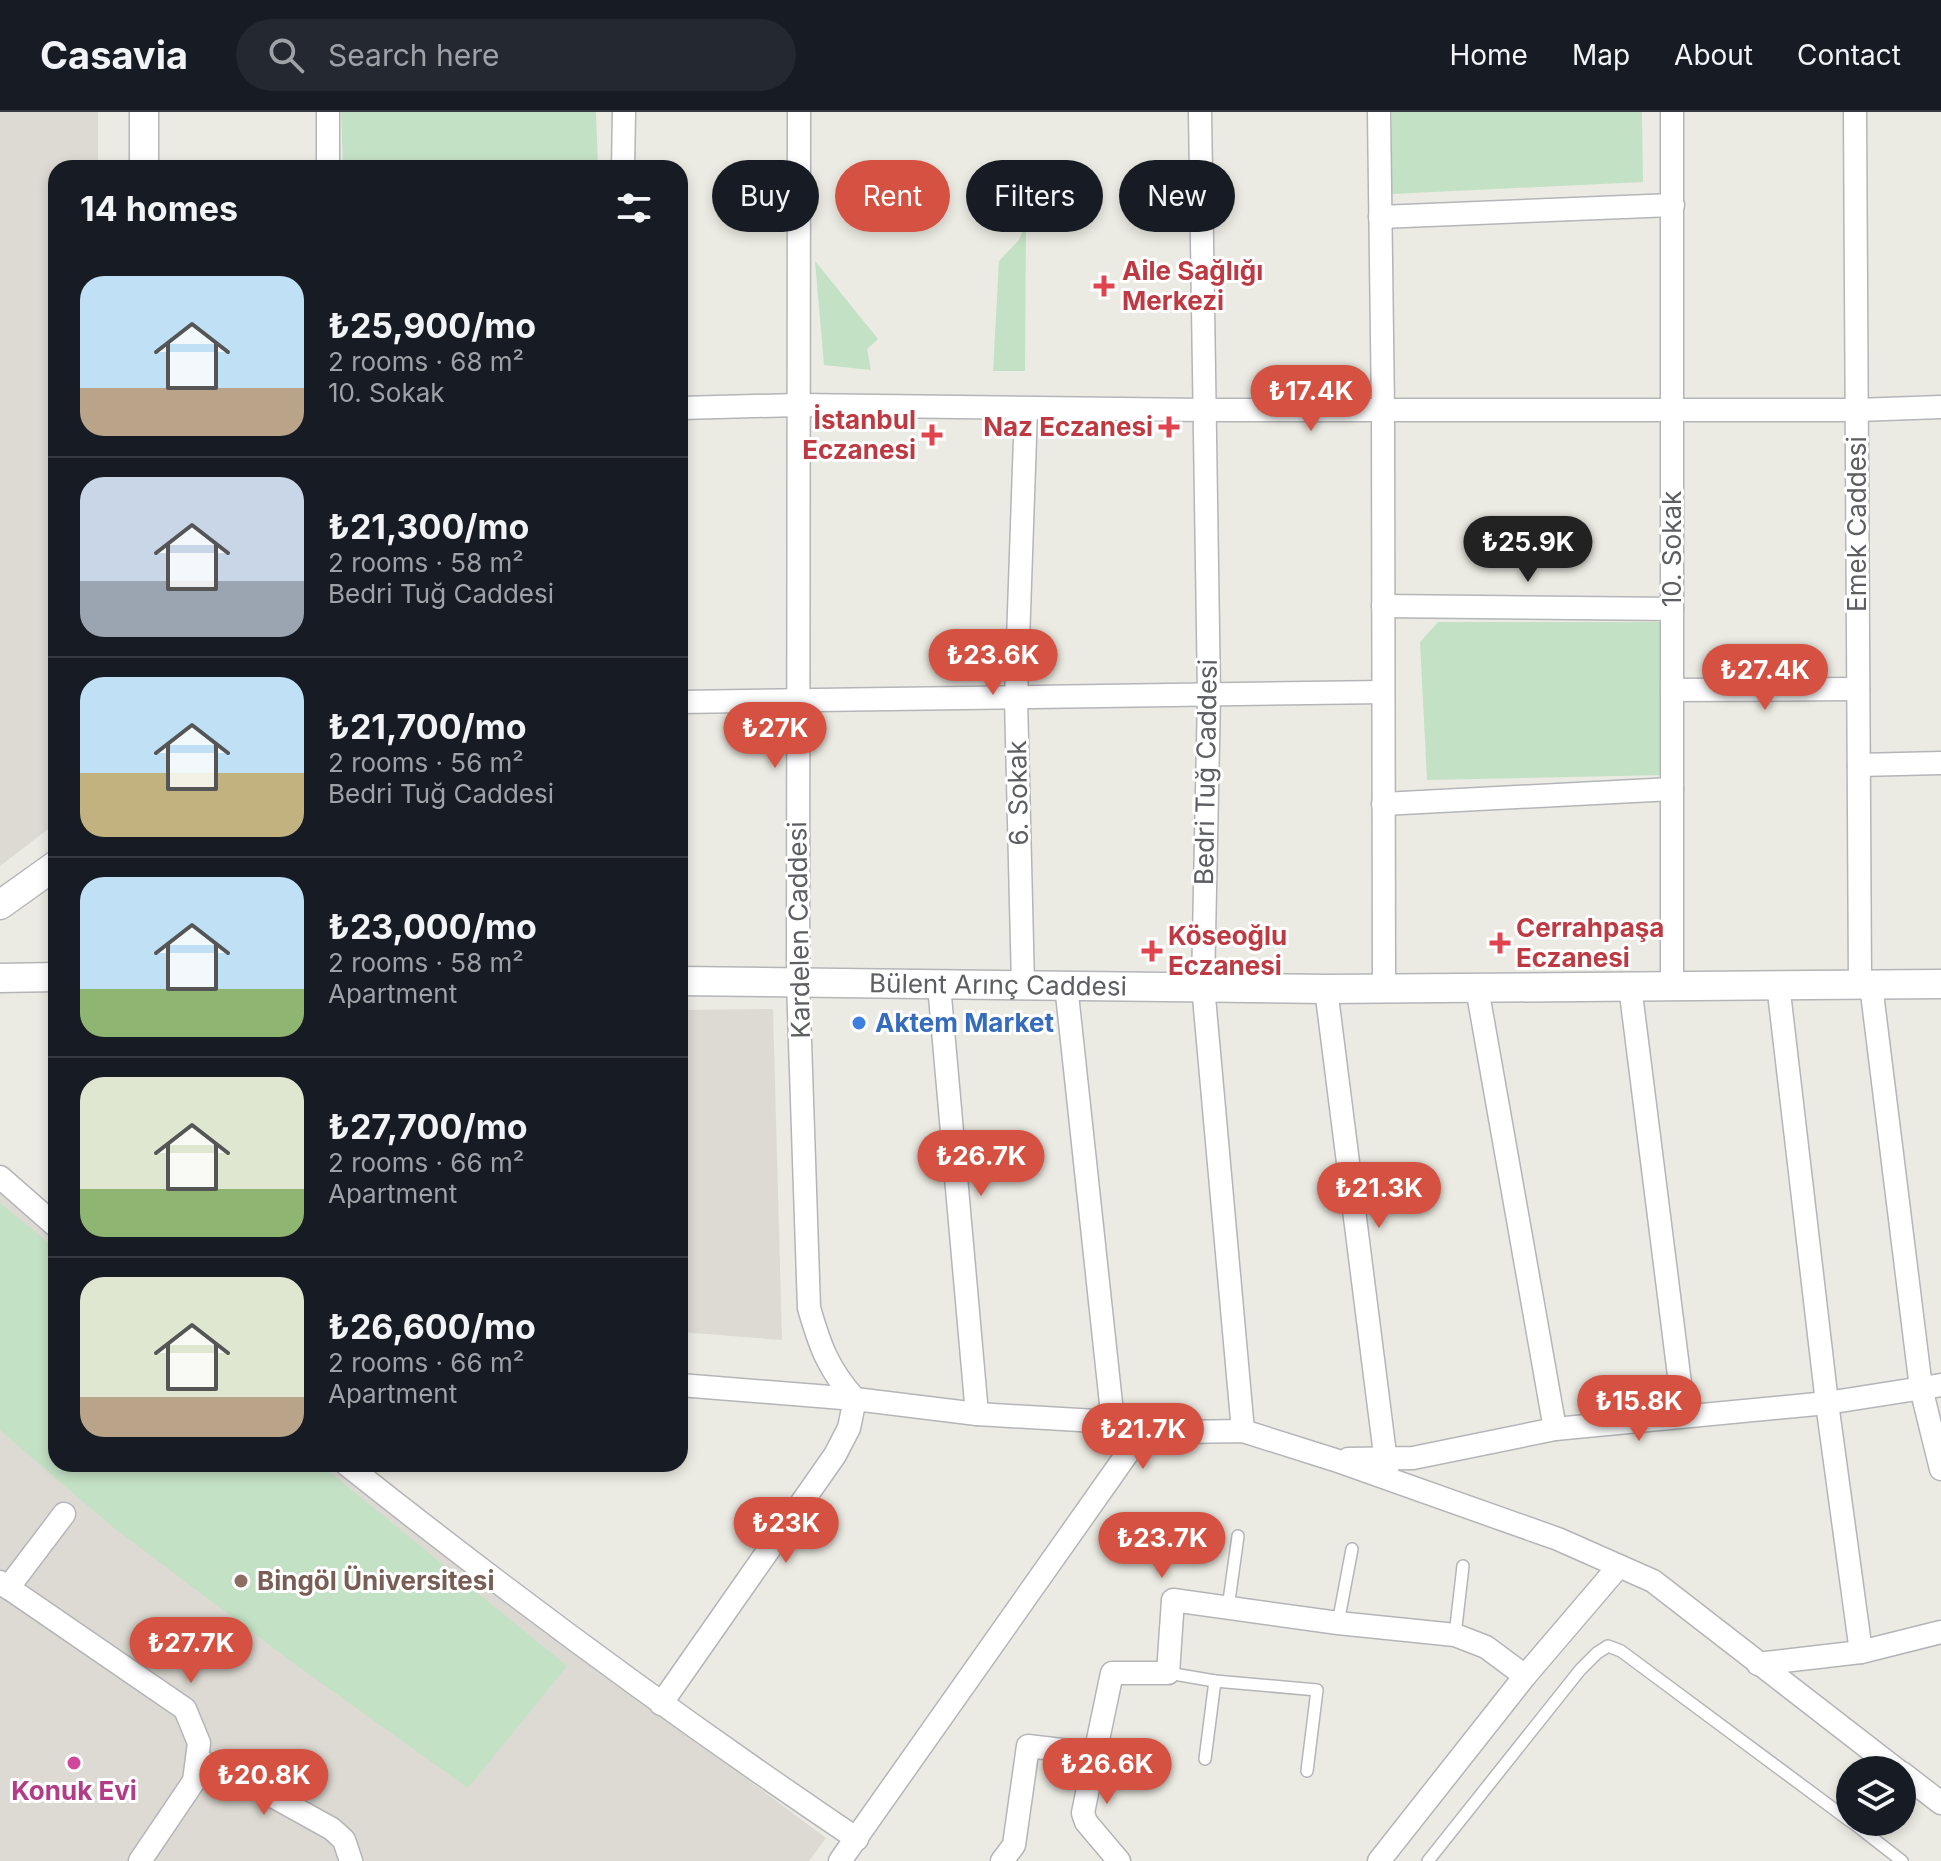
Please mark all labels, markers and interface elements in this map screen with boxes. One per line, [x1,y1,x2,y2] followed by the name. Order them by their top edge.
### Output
[236,19,796,91] search box
[40,32,188,78] text: Casavia
[264,33,308,77] icon: search
[328,37,500,73] text: Search here
[1449,38,1528,72] text: Home
[1572,38,1630,72] text: Map
[1674,38,1753,72] text: About
[1797,38,1901,72] text: Contact
[712,160,819,232] chip: Buy
[835,160,950,232] chip: Rent
[966,160,1103,232] chip: Filters
[1119,160,1235,232] chip: New
[612,186,656,230] icon: filters
[80,188,238,229] text: 14 homes
[1122,255,1263,316] place label: Aile Sağlığı Merkezi
[1093,275,1115,297] marker: Aile Sağlığı Merkezi
[328,305,536,346] text: ₺25,900/mo
[144,308,240,404] icon: home
[328,346,524,377] text: 2 rooms · 68 m²
[1246,365,1376,433] pin: ₺17.4K
[1269,375,1353,406] text: ₺17.4K
[328,377,445,408] text: 10. Sokak
[802,404,916,465] place label: İstanbul Eczanesi
[983,411,1153,442] place label: Naz Eczanesi
[1160,418,1178,436] marker: Naz Eczanesi
[923,426,941,444] marker: İstanbul Eczanesi
[1841,436,1872,612] street label: Emek Caddesi
[1656,491,1687,607] street label: 10. Sokak
[328,506,529,547] text: ₺21,300/mo
[144,509,240,605] icon: home
[1463,516,1593,584] pin: ₺25.9K
[1481,526,1575,557] text: ₺25.9K
[328,547,524,578] text: 2 rooms · 58 m²
[328,578,554,609] text: Bedri Tuğ Caddesi
[928,629,1058,697] pin: ₺23.6K
[947,639,1039,670] text: ₺23.6K
[1700,644,1830,712] pin: ₺27.4K
[1720,654,1810,685] text: ₺27.4K
[1188,659,1223,885] street label: Bedri Tuğ Caddesi
[728,702,822,770] pin: ₺27K
[328,706,527,747] text: ₺21,700/mo
[144,709,240,805] icon: home
[742,712,808,743] text: ₺27K
[1001,740,1034,846] street label: 6. Sokak
[328,747,524,778] text: 2 rooms · 56 m²
[328,778,554,809] text: Bedri Tuğ Caddesi
[781,821,816,1039] street label: Kardelen Caddesi
[328,906,537,947] text: ₺23,000/mo
[144,909,240,1005] icon: home
[1516,912,1664,973] place label: Cerrahpaşa Eczanesi
[1168,920,1287,981] place label: Köseoğlu Eczanesi
[1491,934,1509,952] marker: Cerrahpaşa Eczanesi
[1143,942,1161,960] marker: Köseoğlu Eczanesi
[328,947,524,978] text: 2 rooms · 58 m²
[869,967,1127,1002] street label: Bülent Arınç Caddesi
[328,978,457,1009] text: Apartment
[875,1007,1054,1038] place label: Aktem Market
[850,1014,868,1032] marker: Aktem Market
[328,1106,528,1147] text: ₺27,700/mo
[144,1109,240,1205] icon: home
[916,1130,1046,1198] pin: ₺26.7K
[935,1140,1027,1171] text: ₺26.7K
[328,1147,524,1178] text: 2 rooms · 66 m²
[1314,1162,1444,1230] pin: ₺21.3K
[1335,1172,1423,1203] text: ₺21.3K
[328,1178,457,1209] text: Apartment
[328,1306,536,1347] text: ₺26,600/mo
[144,1309,240,1405] icon: home
[328,1347,524,1378] text: 2 rooms · 66 m²
[1574,1375,1704,1443] pin: ₺15.8K
[328,1378,457,1409] text: Apartment
[1595,1385,1683,1416] text: ₺15.8K
[1078,1403,1208,1471] pin: ₺21.7K
[1100,1413,1186,1444] text: ₺21.7K
[739,1497,833,1565] pin: ₺23K
[752,1507,820,1538] text: ₺23K
[1097,1512,1227,1580] pin: ₺23.7K
[1116,1522,1208,1553] text: ₺23.7K
[257,1565,494,1596] place label: Bingöl Üniversitesi
[232,1572,250,1590] marker: Bingöl Üniversitesi
[126,1617,256,1685] pin: ₺27.7K
[148,1627,234,1658] text: ₺27.7K
[1042,1738,1172,1806] pin: ₺26.6K
[1061,1748,1153,1779] text: ₺26.6K
[199,1749,329,1817] pin: ₺20.8K
[65,1754,83,1772] marker: Konuk Evi
[1836,1756,1916,1836] map controls
[1836,1756,1916,1836] button: layers
[217,1759,311,1790] text: ₺20.8K
[11,1775,137,1806] place label: Konuk Evi

